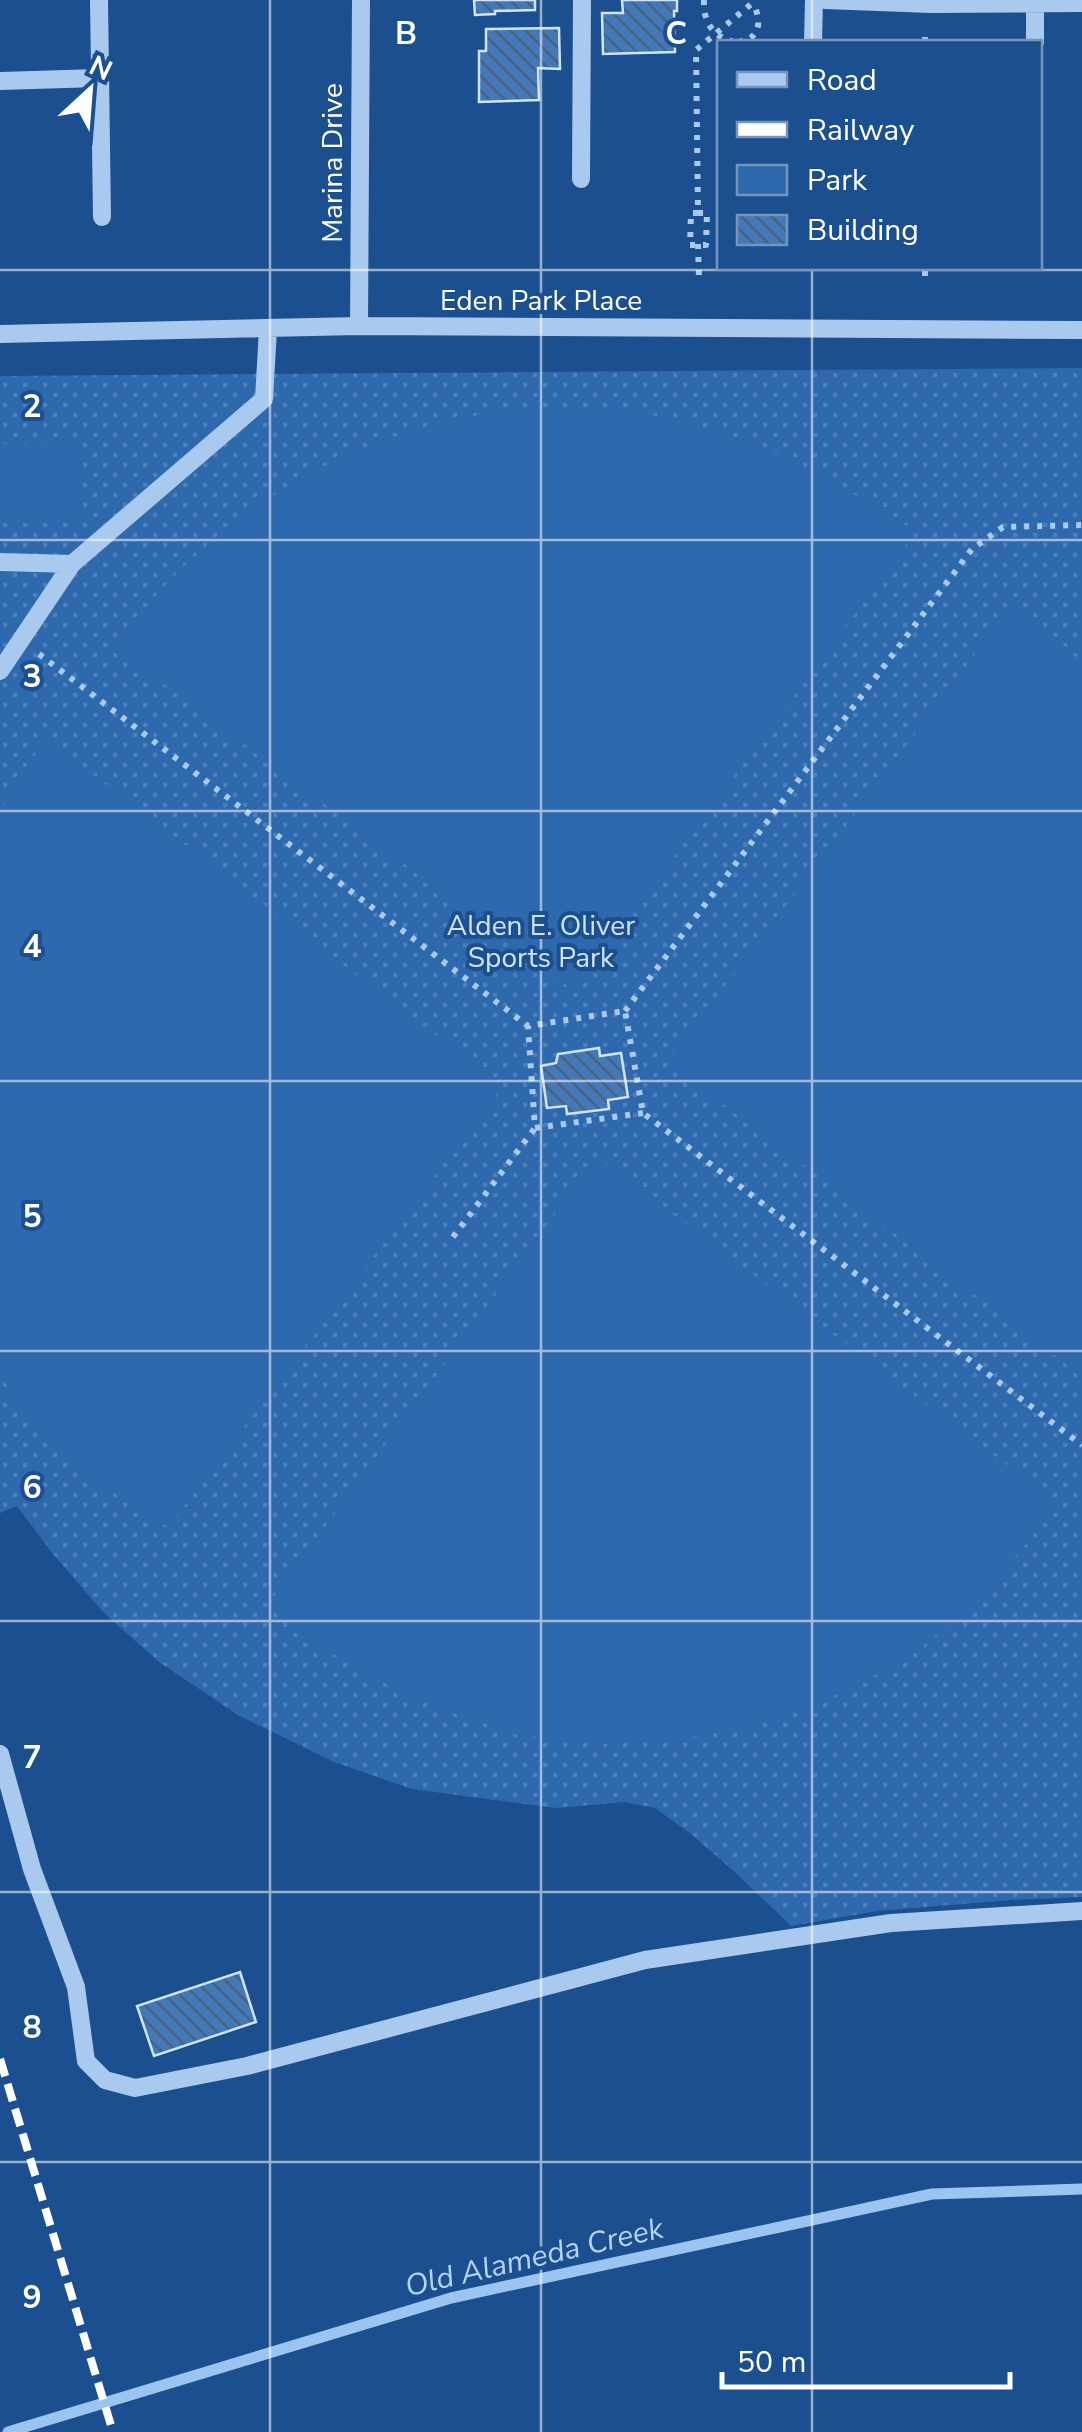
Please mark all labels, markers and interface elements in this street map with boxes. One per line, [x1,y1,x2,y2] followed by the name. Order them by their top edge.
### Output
[395,12,417,55] text: B
[665,12,687,55] text: C
[40,40,140,140] north arrow
[717,40,1042,270] legend
[83,47,118,90] text: N
[807,60,877,101] text: Road
[314,83,352,243] street label: Marina Drive
[807,110,915,151] text: Railway
[807,160,868,201] text: Park
[807,210,919,251] text: Building
[440,282,642,320] street label: Eden Park Place
[22,385,42,428] text: 2
[22,655,42,698] text: 3
[447,907,635,977] park label: Alden E. Oliver Sports Park
[22,925,42,968] text: 4
[22,1195,42,1238] text: 5
[22,1466,42,1509] text: 6
[22,1736,42,1779] text: 7
[22,2006,42,2049] text: 8
[401,2208,668,2307] water label: Old Alameda Creek
[22,2276,42,2319] text: 9
[722,2327,1010,2389] scale bar
[737,2342,806,2383] text: 50 m

